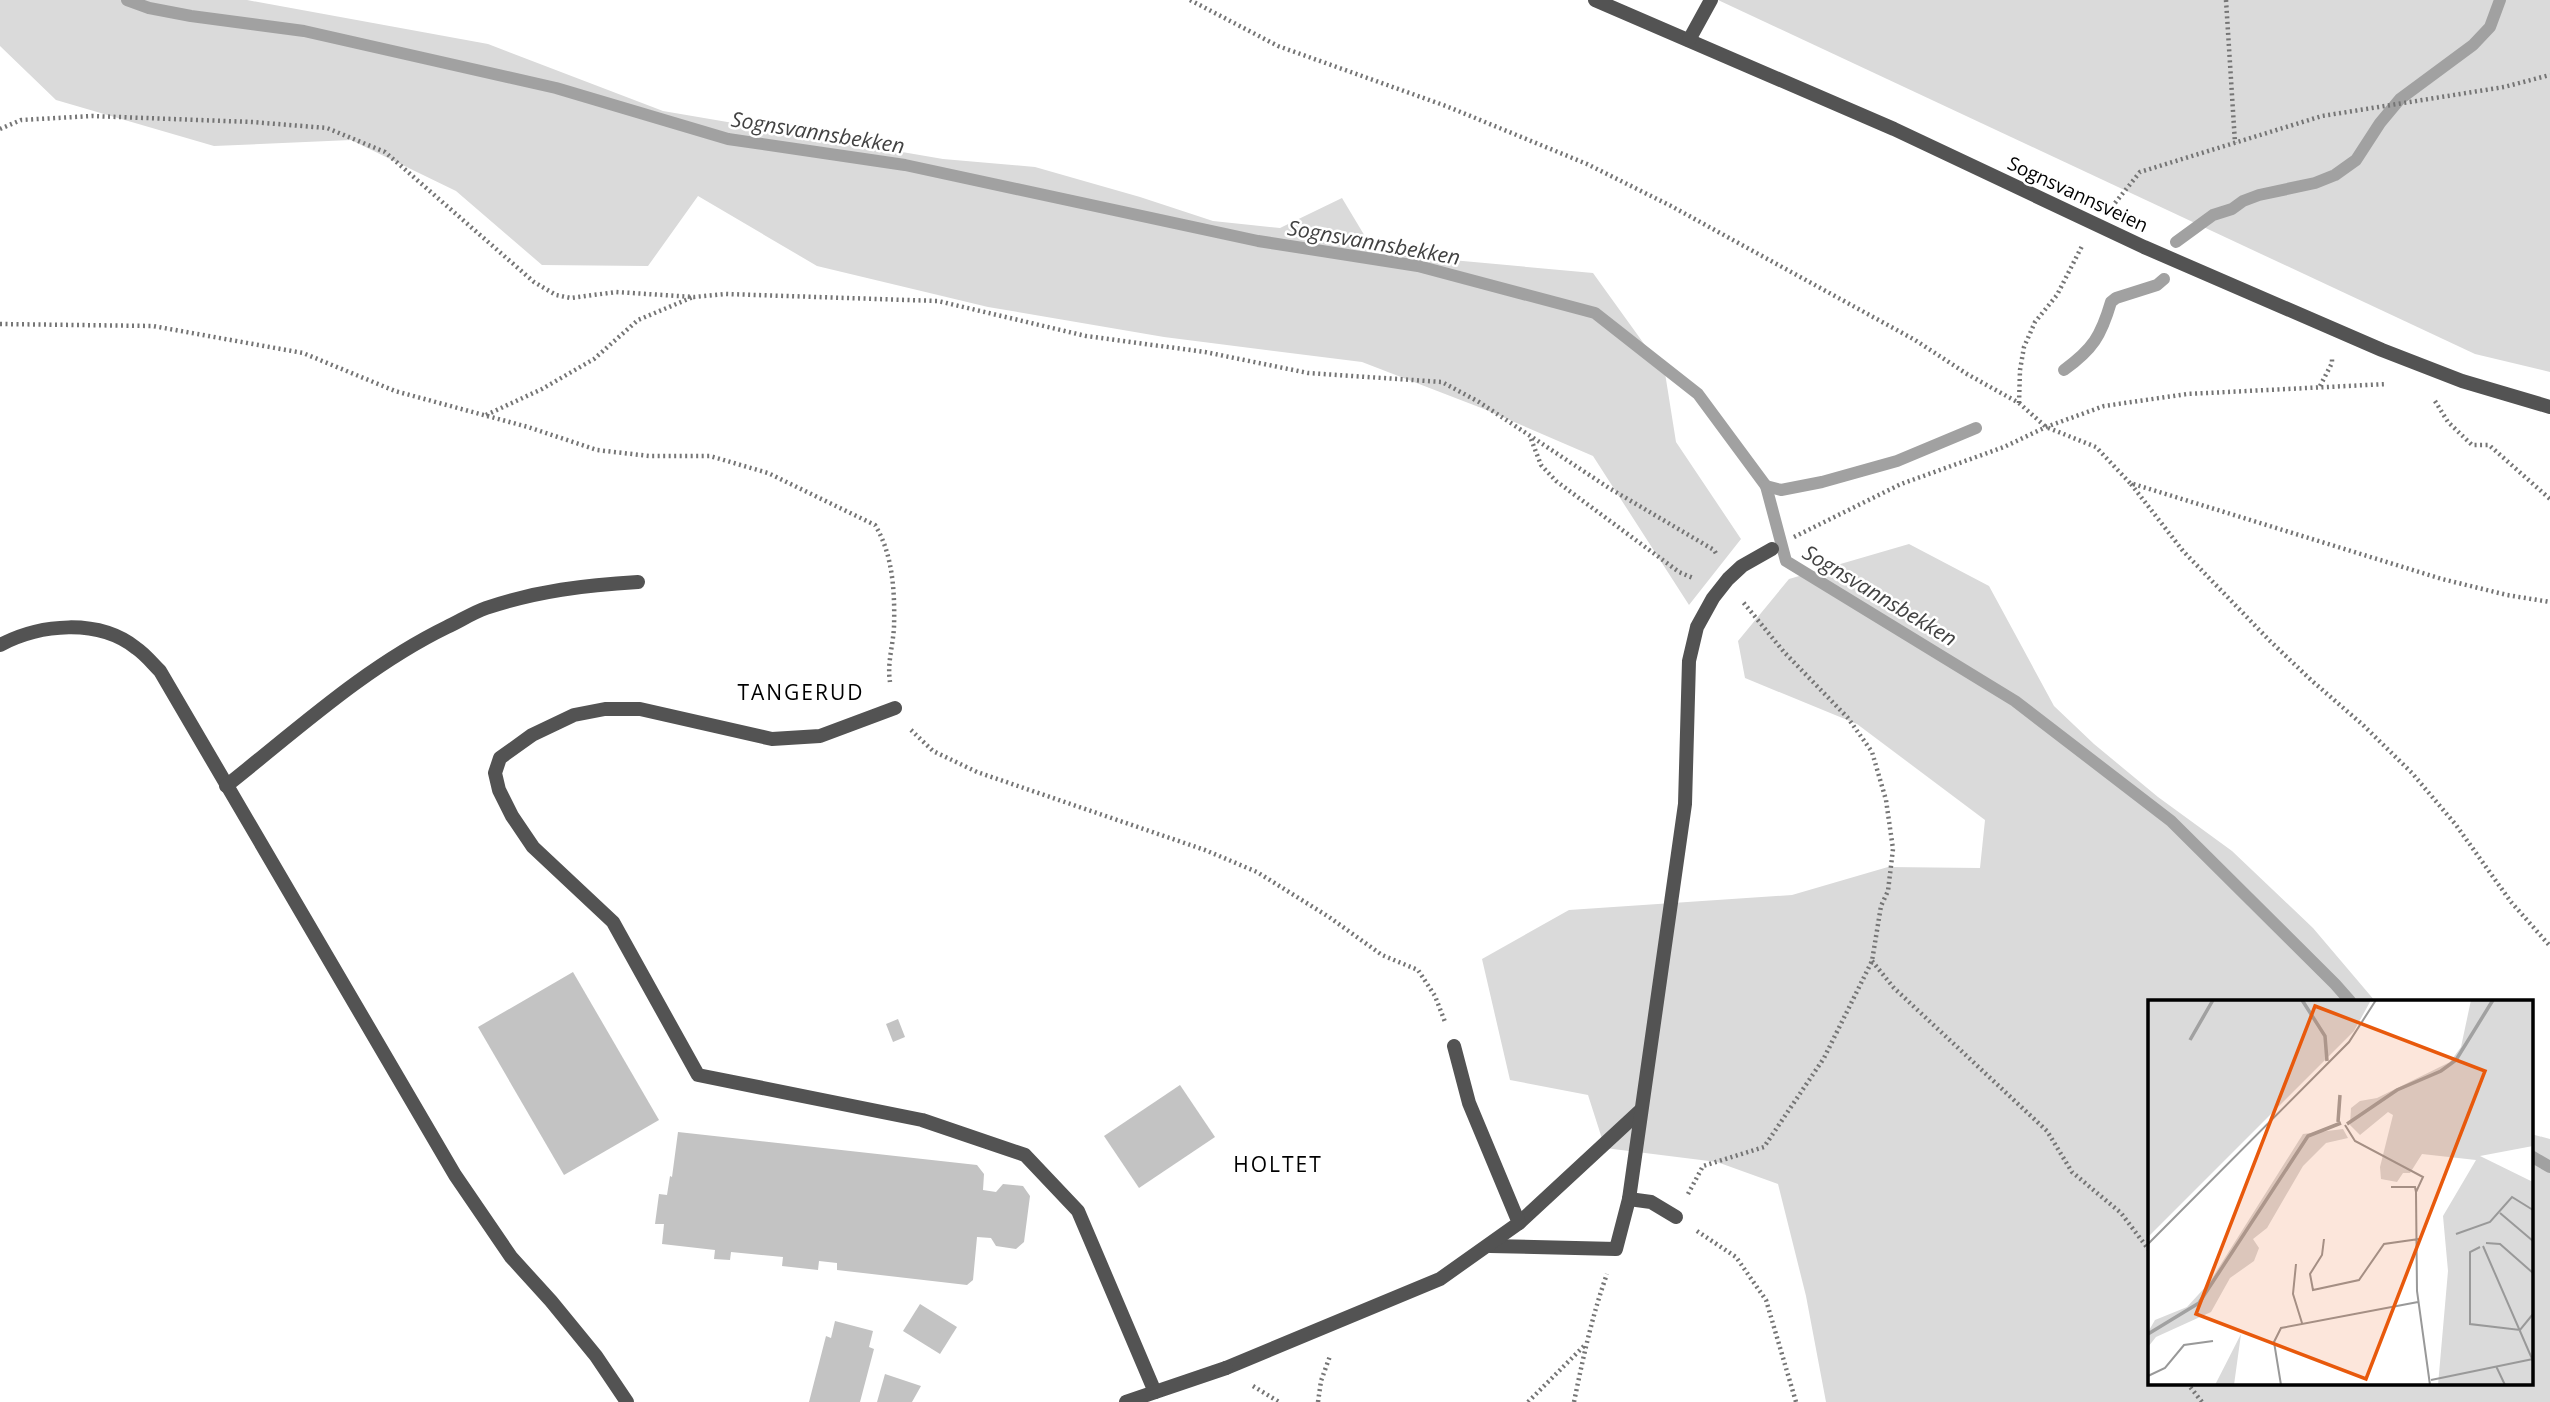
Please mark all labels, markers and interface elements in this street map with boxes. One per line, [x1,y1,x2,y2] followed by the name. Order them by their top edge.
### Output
[729,104,907,160] water label: Sognsvannsbekken
[2003,150,2153,238] street label: Sognsvannsveien
[1285,213,1463,271] water label: Sognsvannsbekken
[1798,538,1962,652] water label: Sognsvannsbekken
[737,678,865,706] district label: TANGERUD
[2148,1000,2532,1384] inset map
[1233,1150,1323,1178] district label: HOLTET

